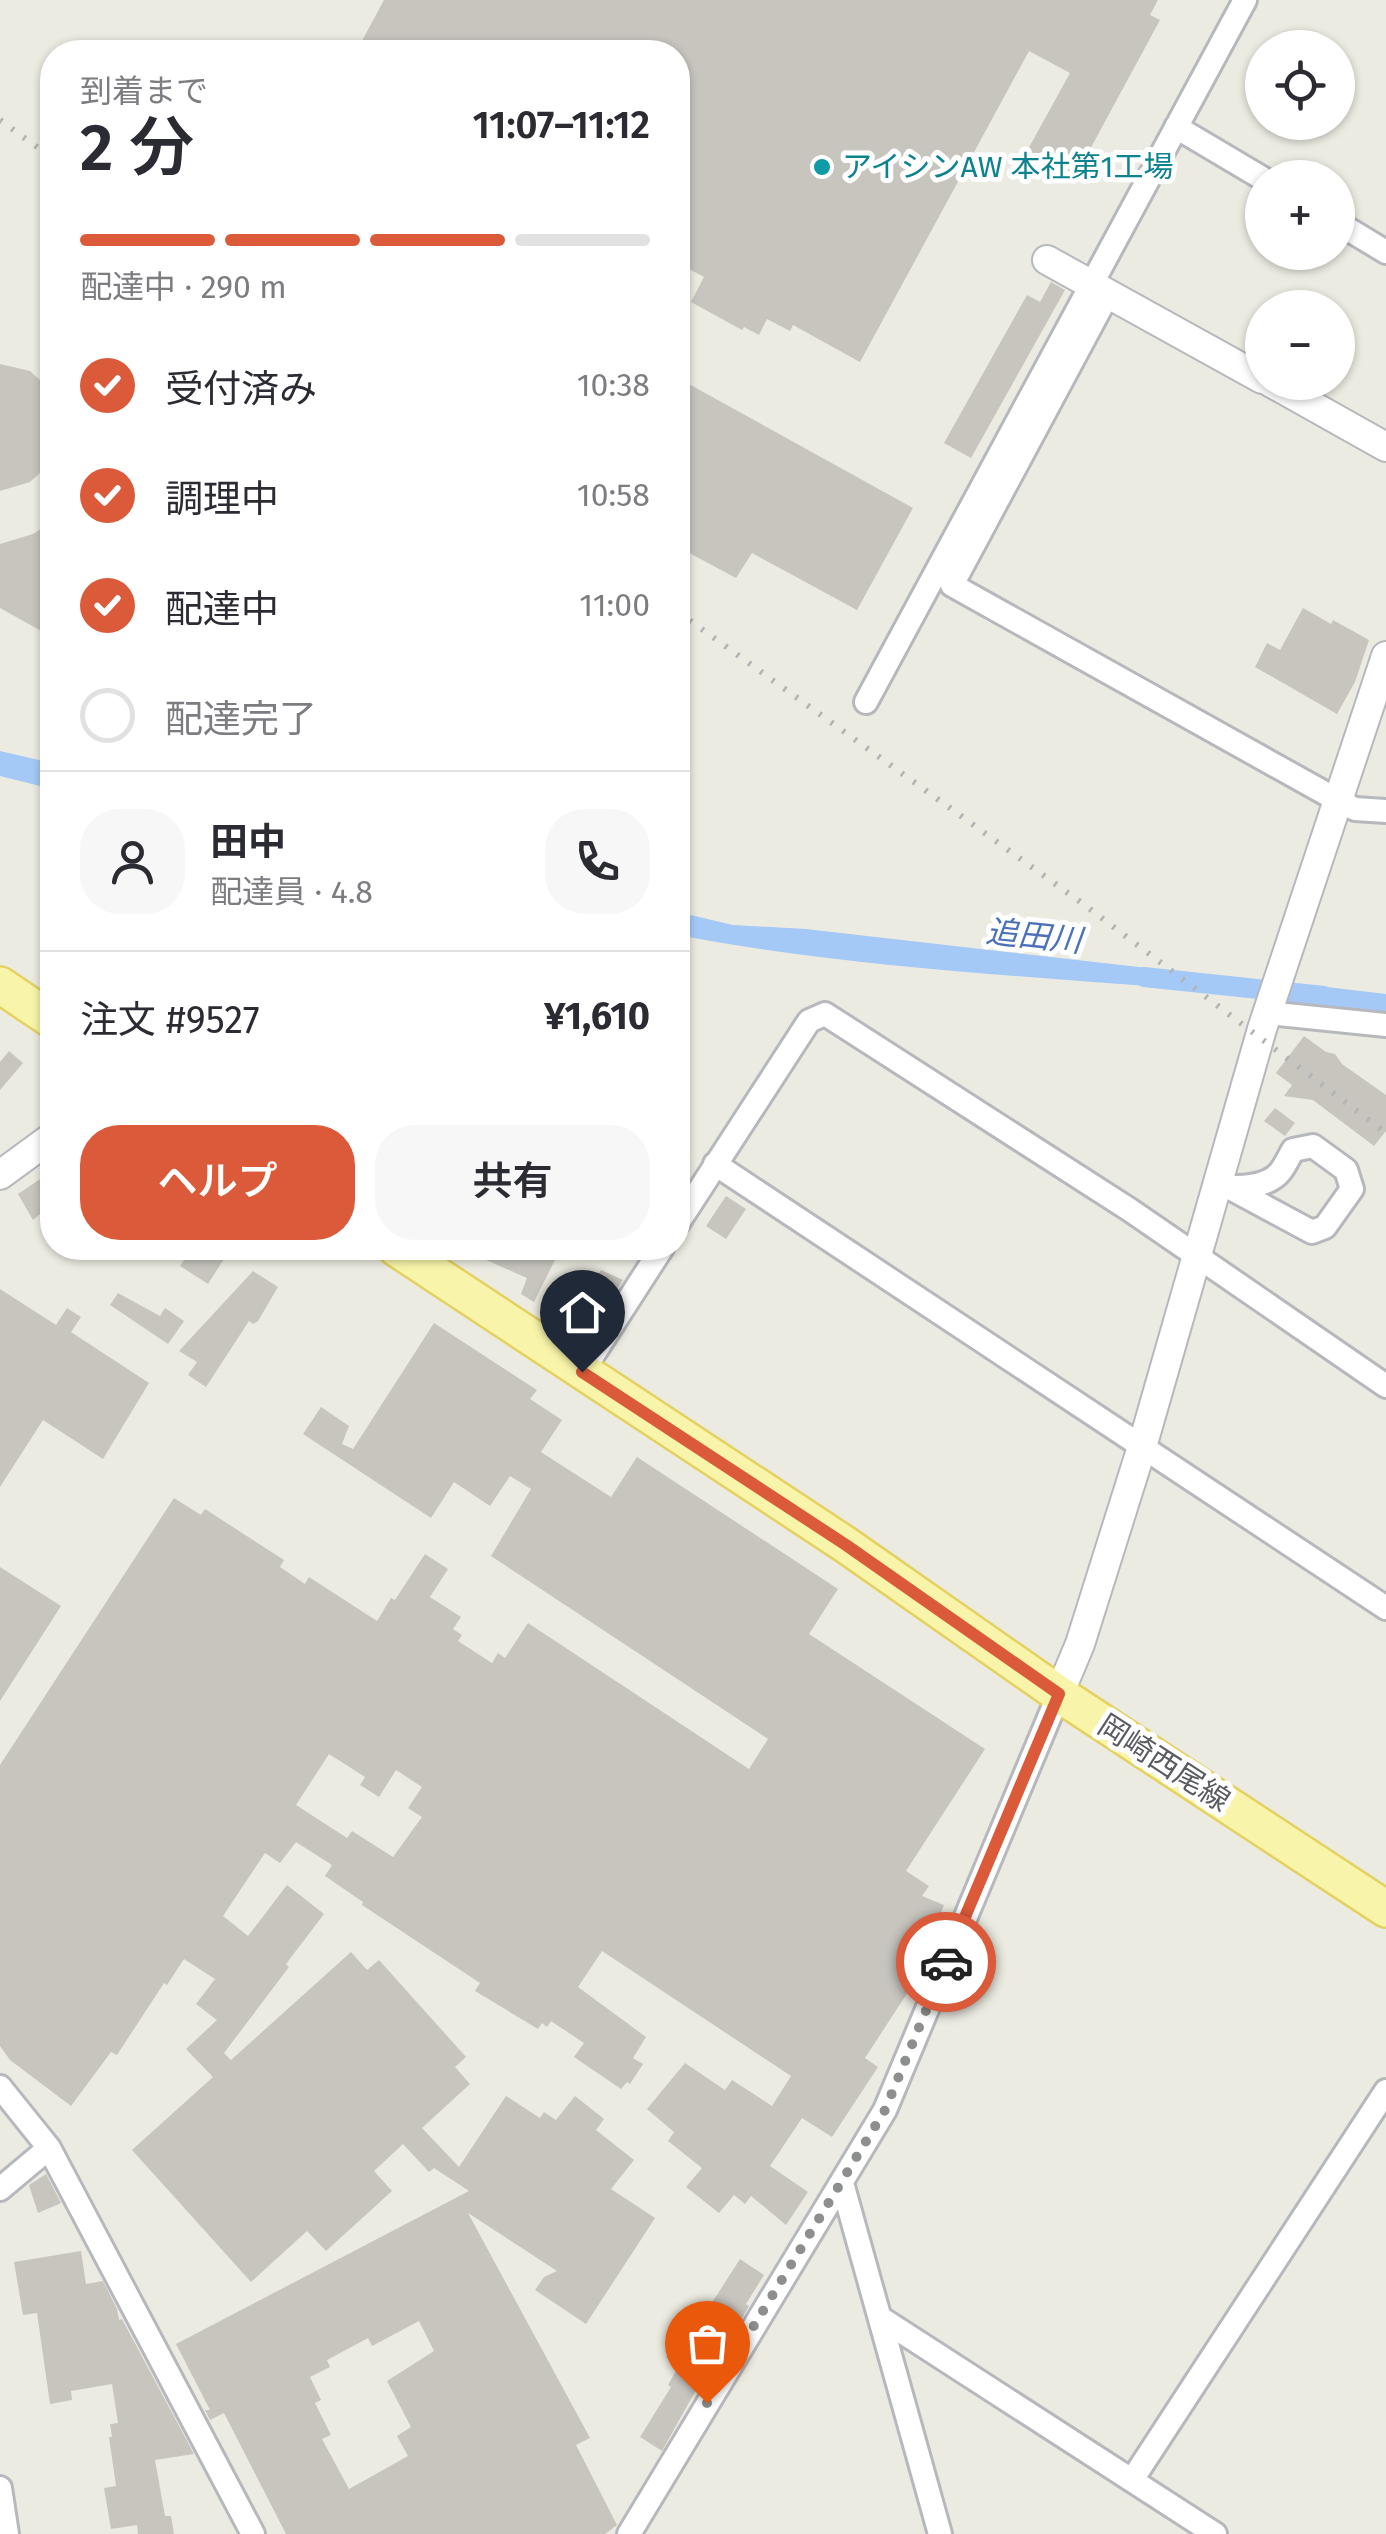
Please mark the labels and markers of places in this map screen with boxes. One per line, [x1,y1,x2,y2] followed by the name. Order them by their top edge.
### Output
[842,149,1173,185] place label: アイシンAW 本社第1工場
[811,156,833,178] marker: アイシンAW 本社第1工場
[540,1270,625,1373] pin
[665,2301,750,2404] pin

